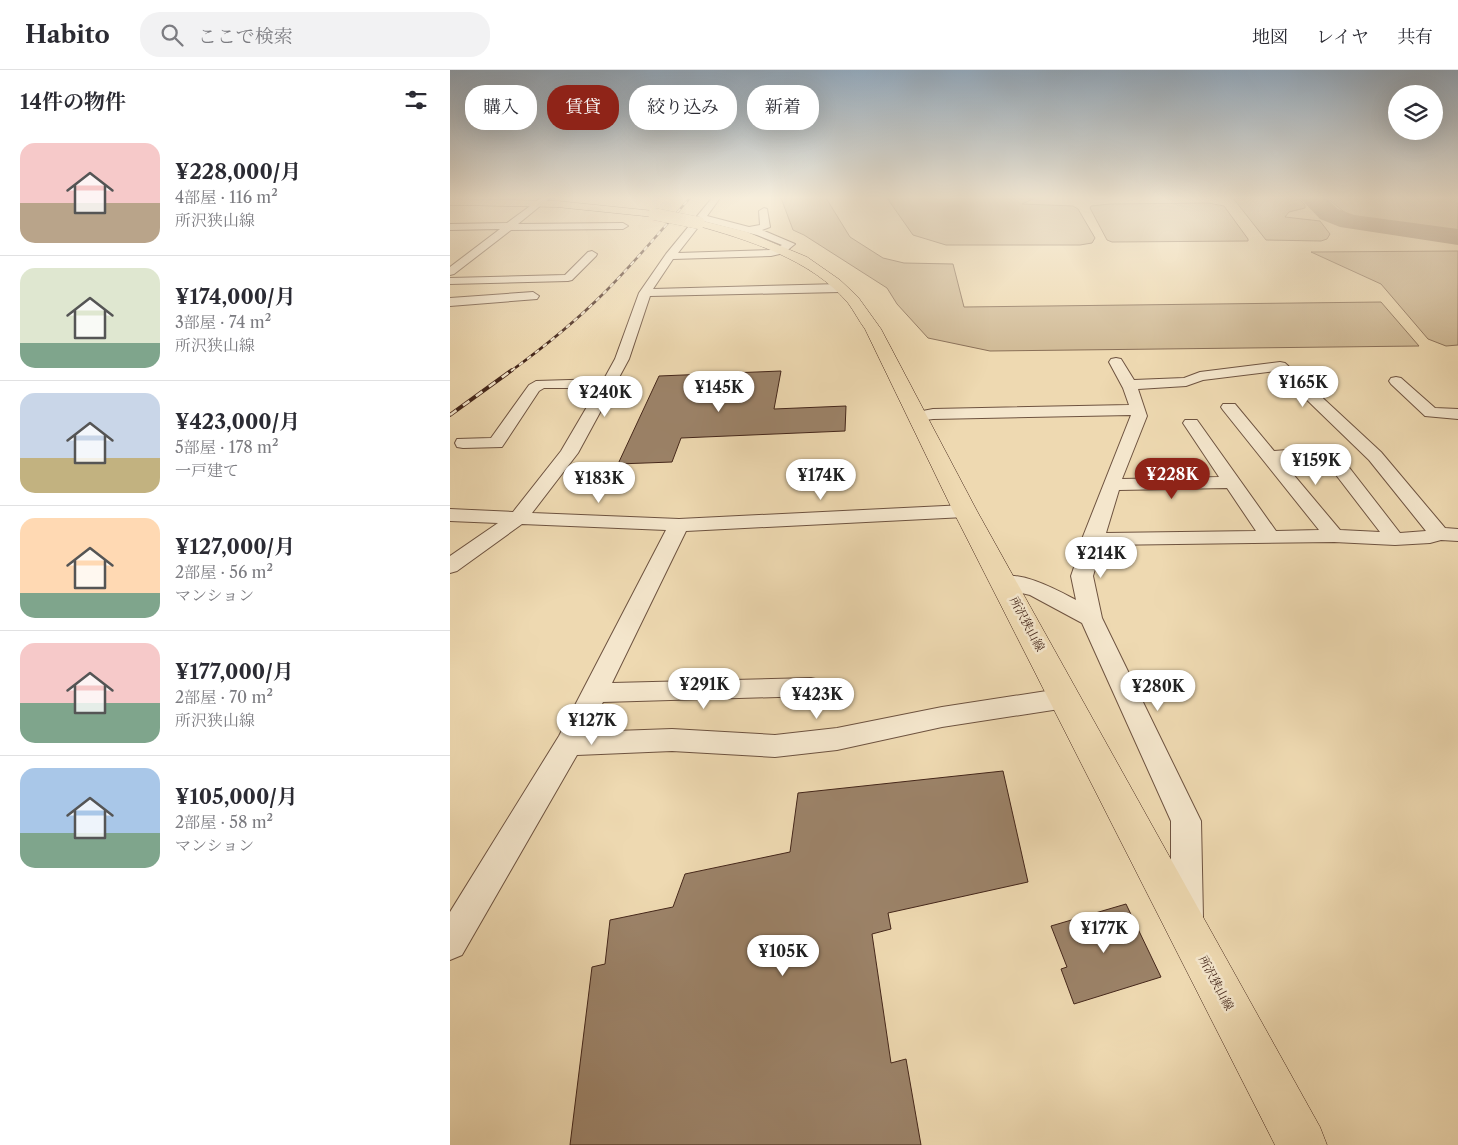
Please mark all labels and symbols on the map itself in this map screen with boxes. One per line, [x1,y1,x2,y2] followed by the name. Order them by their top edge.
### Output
[1268,366,1338,408] pin: ¥165K
[684,370,754,413] pin: ¥145K
[570,376,640,418] pin: ¥240K
[1281,444,1351,486] pin: ¥159K
[786,458,856,501] pin: ¥174K
[1137,458,1207,500] pin: ¥228K
[564,462,634,504] pin: ¥183K
[1066,536,1136,579] pin: ¥214K
[1007,594,1048,654] street label: 所沢狭山線
[669,668,739,710] pin: ¥291K
[1123,670,1193,712] pin: ¥280K
[782,678,852,720] pin: ¥423K
[557,704,627,746] pin: ¥127K
[1069,912,1139,954] pin: ¥177K
[748,934,818,977] pin: ¥105K
[1196,953,1237,1013] street label: 所沢狭山線

